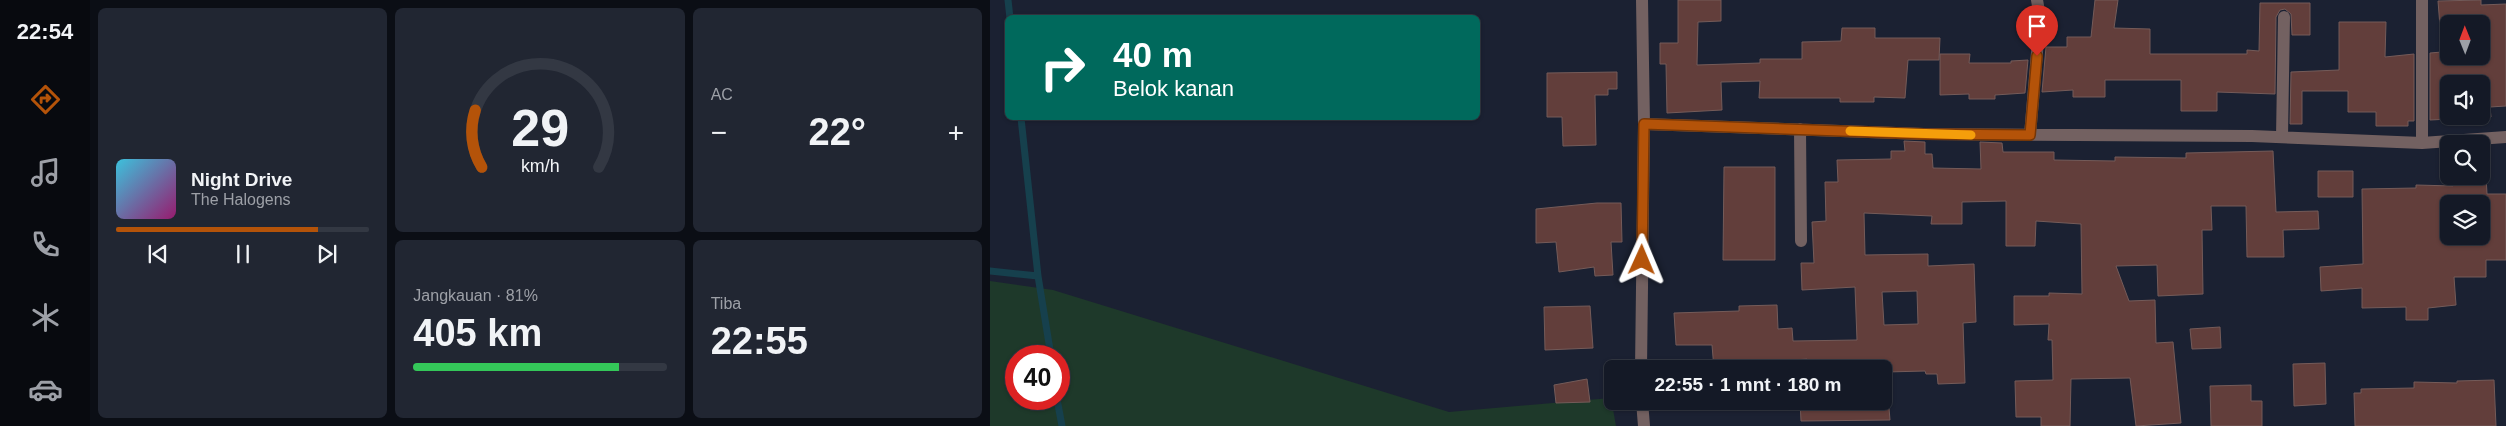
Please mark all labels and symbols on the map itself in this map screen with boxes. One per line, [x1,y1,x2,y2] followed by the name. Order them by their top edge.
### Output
[2016,5,2058,56] pin
[2440,15,2490,65] north arrow
[1615,233,1667,285] position arrow
[1005,345,1070,410] speed limit sign: 40

